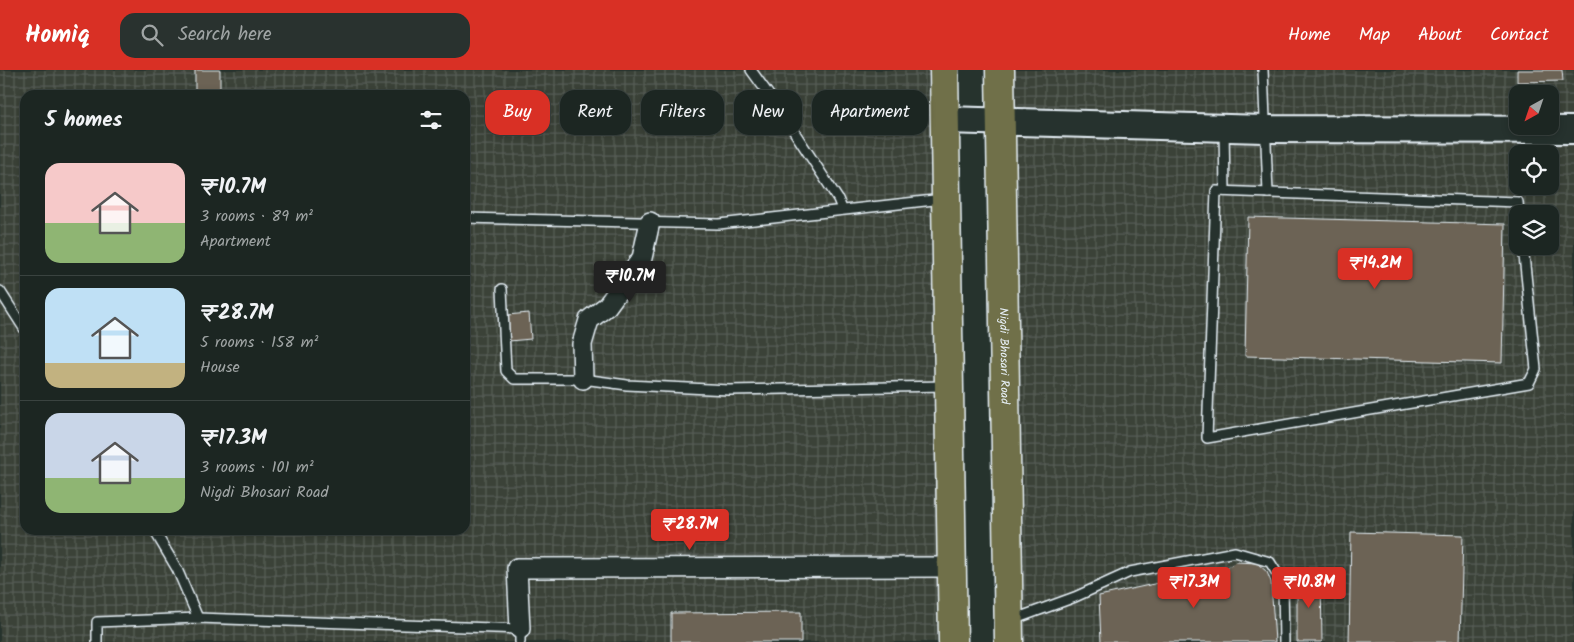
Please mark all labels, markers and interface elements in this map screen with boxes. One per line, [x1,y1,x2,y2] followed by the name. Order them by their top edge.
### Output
[120,13,470,58] search box
[25,16,90,55] text: Homiq
[178,20,272,50] text: Search here
[138,21,166,49] icon: search
[1288,21,1331,50] text: Home
[1359,21,1390,50] text: Map
[1418,21,1462,50] text: About
[1490,21,1549,50] text: Contact
[1509,85,1559,135] north arrow
[1509,85,1559,255] map controls
[485,90,550,135] chip: Buy
[560,90,631,135] chip: Rent
[641,90,724,135] chip: Filters
[734,90,802,135] chip: New
[812,90,928,135] chip: Apartment
[45,104,122,137] text: 5 homes
[417,106,445,134] icon: filters
[1509,145,1559,195] button: locate
[200,171,266,204] text: ₹10.7M
[85,183,145,243] icon: home
[200,204,313,229] text: 3 rooms · 89 m²
[1509,205,1559,255] button: layers
[200,229,271,254] text: Apartment
[1334,248,1416,290] pin: ₹14.2M
[1349,251,1401,276] text: ₹14.2M
[589,260,671,303] pin: ₹10.7M
[605,264,655,289] text: ₹10.7M
[200,297,274,330] text: ₹28.7M
[85,308,145,368] icon: home
[994,308,1015,405] street label: Nigdi Bhosari Road
[200,330,318,355] text: 5 rooms · 158 m²
[200,355,240,380] text: House
[200,422,267,455] text: ₹17.3M
[85,433,145,493] icon: home
[200,455,314,480] text: 3 rooms · 101 m²
[200,480,328,505] text: Nigdi Bhosari Road
[649,508,731,551] pin: ₹28.7M
[662,512,718,537] text: ₹28.7M
[1153,566,1235,609] pin: ₹17.3M
[1268,566,1350,609] pin: ₹10.8M
[1169,570,1219,595] text: ₹17.3M
[1283,570,1335,595] text: ₹10.8M

